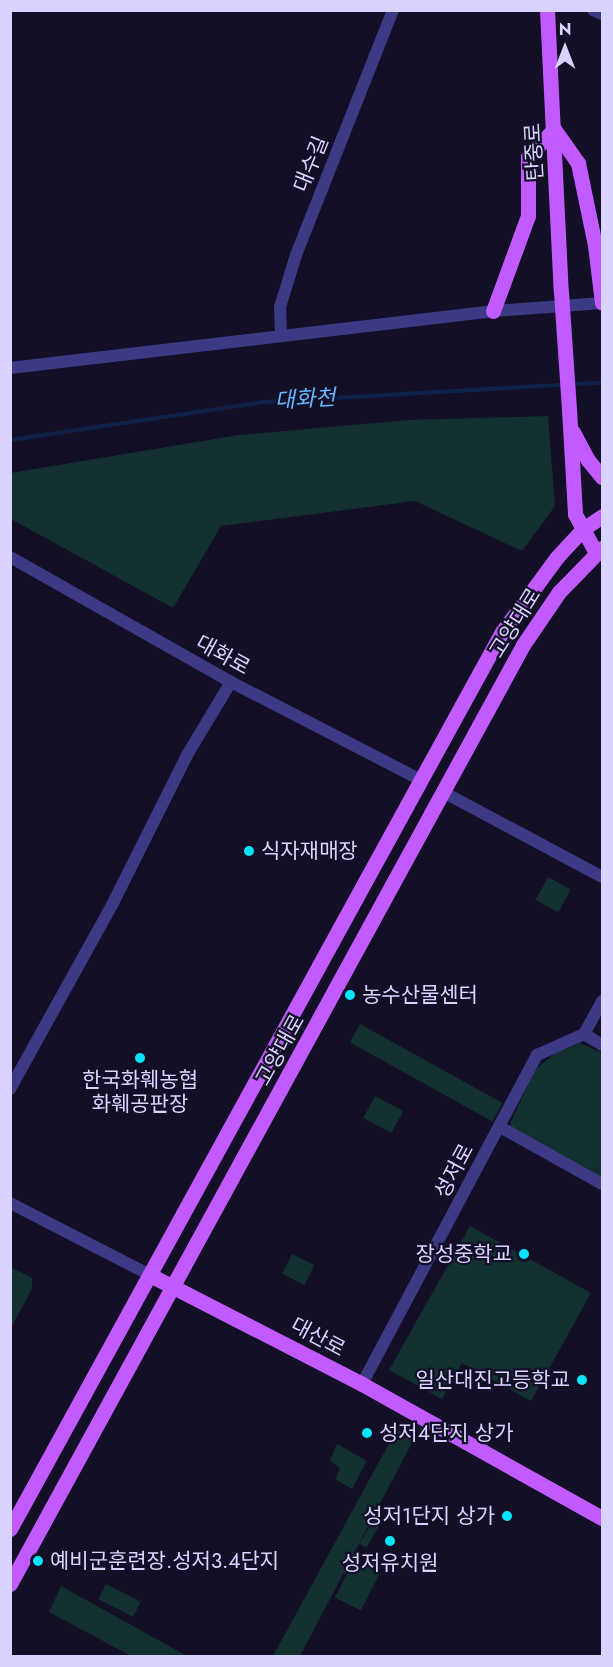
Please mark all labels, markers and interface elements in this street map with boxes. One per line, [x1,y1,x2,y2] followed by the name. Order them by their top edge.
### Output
[535,18,595,78] north arrow
[559,18,571,41] text: N
[520,122,548,182] street label: 탄중로
[288,132,334,196] street label: 대수길
[274,384,336,414] water label: 대화천
[484,584,546,662] street label: 고양대로
[192,630,254,680] street label: 대화로
[261,838,358,864] place label: 식자재매장
[242,844,256,858] marker: 식자재매장
[362,982,478,1008] place label: 농수산물센터
[343,988,357,1002] marker: 농수산물센터
[250,1010,310,1090] street label: 고양대로
[133,1051,147,1065] marker: 한국화훼농협 화훼공판장
[82,1067,198,1117] place label: 한국화훼농협 화훼공판장
[429,1139,479,1203] street label: 성저로
[415,1241,512,1267] place label: 장성중학교
[517,1247,531,1261] marker: 장성중학교
[286,1312,350,1362] street label: 대산로
[415,1367,570,1393] place label: 일산대진고등학교
[575,1373,589,1387] marker: 일산대진고등학교
[379,1420,513,1446] place label: 성저4단지 상가
[360,1426,374,1440] marker: 성저4단지 상가
[363,1503,495,1529] place label: 성저1단지 상가
[500,1509,514,1523] marker: 성저1단지 상가
[383,1534,397,1548] marker: 성저유치원
[50,1548,279,1574] place label: 예비군훈련장.성저3.4단지
[342,1550,438,1576] place label: 성저유치원
[31,1554,45,1568] marker: 예비군훈련장.성저3.4단지

